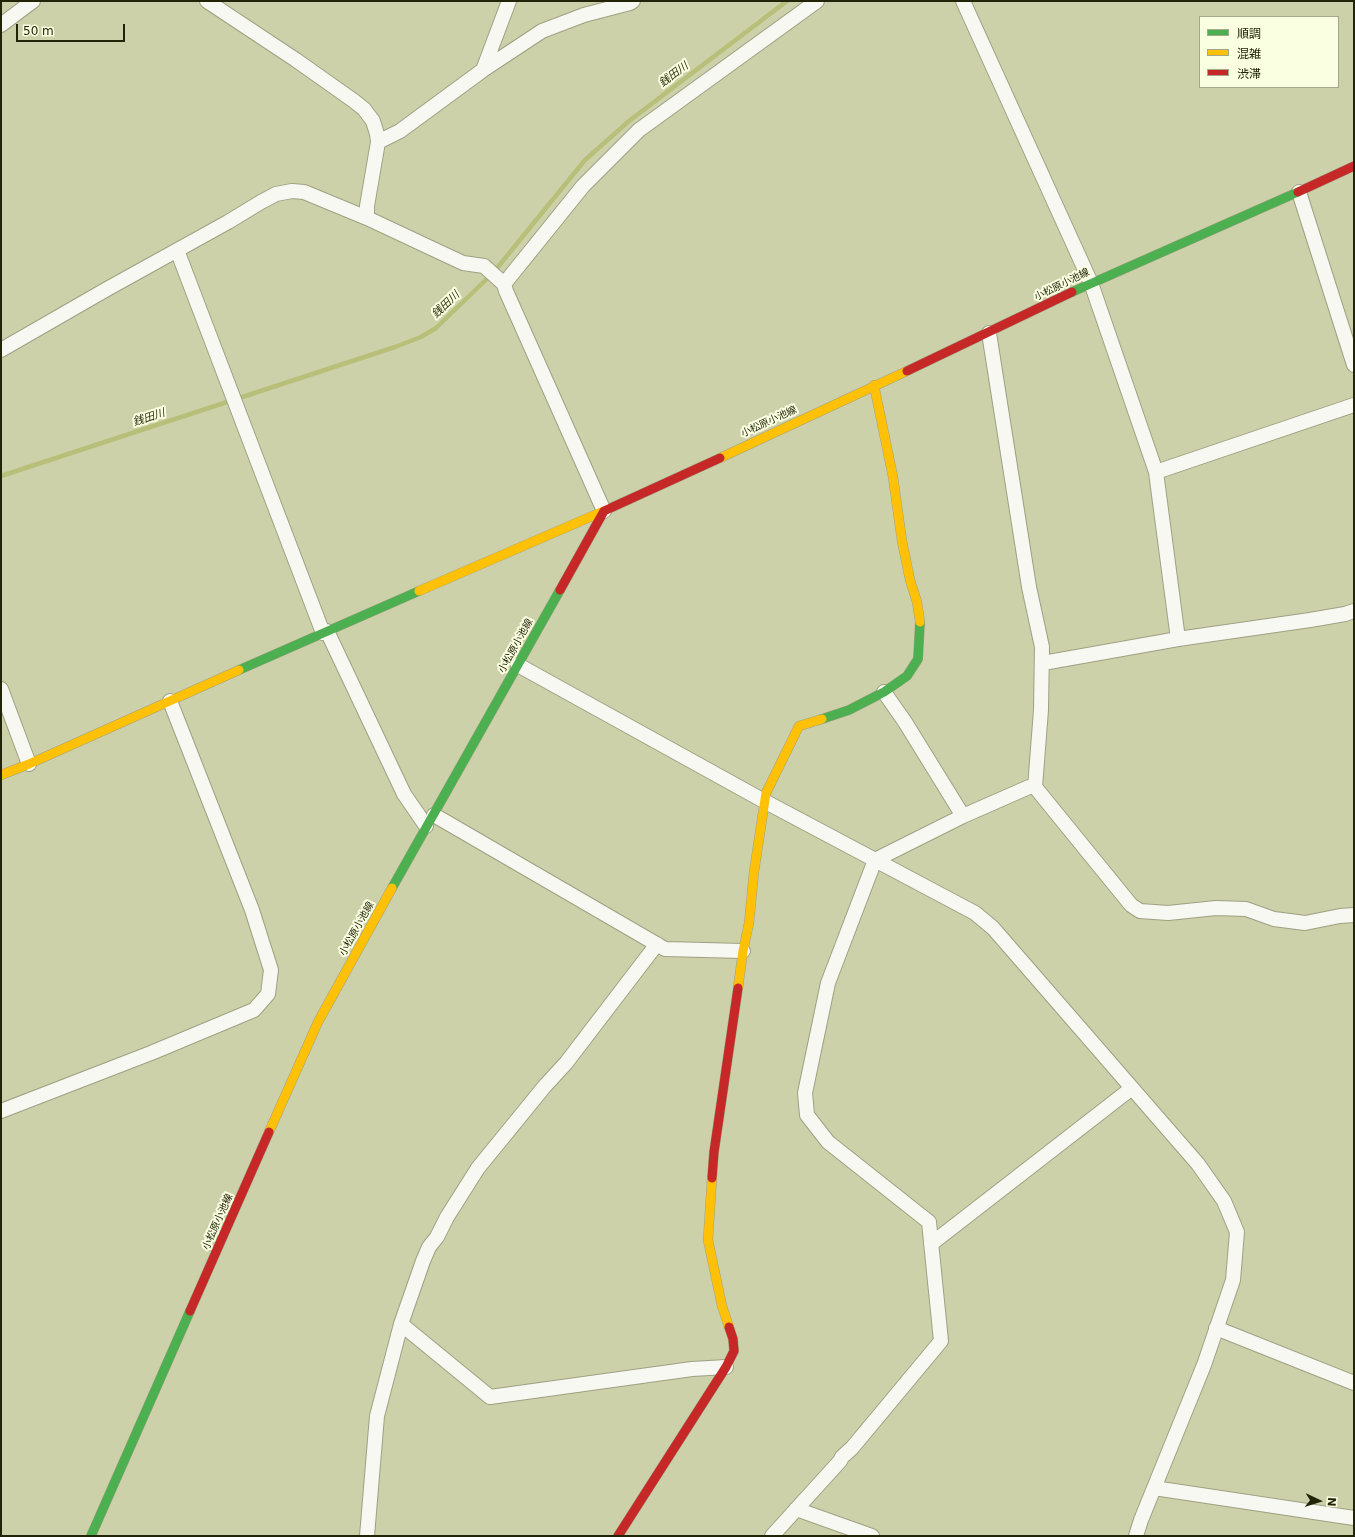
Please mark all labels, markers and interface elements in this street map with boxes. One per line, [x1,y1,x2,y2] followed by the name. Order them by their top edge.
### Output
[18,16,127,42] scale bar
[1199,16,1339,88] legend
[23,24,54,38] text: 50 m
[1237,27,1261,41] text: 順調
[1237,47,1261,61] text: 混雑
[657,60,691,90] water label: 銭田川
[1237,67,1261,81] text: 渋滞
[1032,266,1092,304] street label: 小松原小池線
[430,289,462,321] water label: 銭田川
[739,404,799,440] street label: 小松原小池線
[131,407,167,429] water label: 銭田川
[496,617,536,675] street label: 小松原小池線
[337,900,377,958] street label: 小松原小池線
[200,1192,236,1252] street label: 小松原小池線
[1299,1481,1339,1521] north arrow
[1325,1497,1338,1507] text: N

